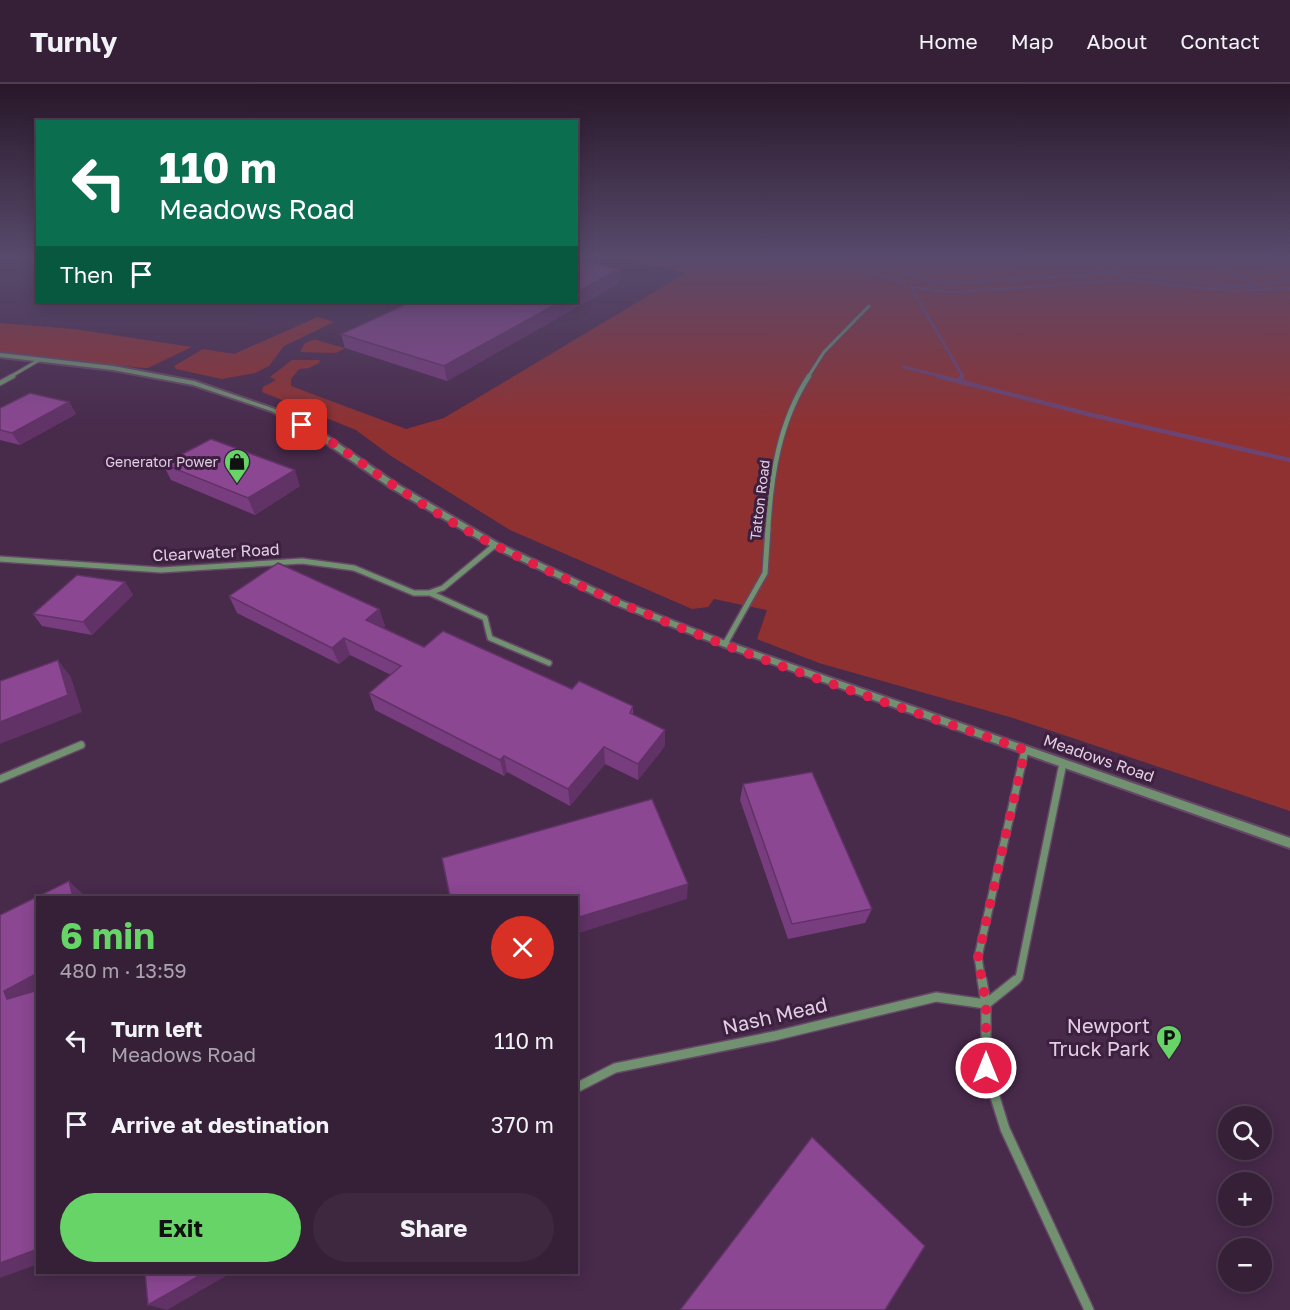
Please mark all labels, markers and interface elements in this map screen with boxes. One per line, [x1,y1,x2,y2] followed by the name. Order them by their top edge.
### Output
[30,25,117,58] text: Turnly
[918,28,978,54] text: Home
[1011,28,1054,54] text: Map
[1087,28,1147,54] text: About
[1180,28,1260,54] text: Contact
[159,142,277,192] text: 110 m
[60,144,138,222] icon: left
[159,193,355,225] text: Meadows Road
[125,258,158,291] icon: arrive
[60,261,113,288] text: Then
[276,399,327,450] pin
[285,408,318,441] icon: arrive
[222,447,252,485] shop icon: Generator Power
[105,453,219,470] place label: Generator Power
[746,459,773,541] street label: Tatton Road
[152,539,280,565] street label: Clearwater Road
[1041,730,1157,786] street label: Meadows Road
[60,914,155,957] text: 6 min
[491,916,554,979] button: close
[60,958,187,982] text: 480 m · 13:59
[720,991,830,1039] street label: Nash Mead
[1049,1013,1150,1060] place label: Newport Truck Park
[111,1015,202,1042] text: Turn left
[1154,1023,1184,1061] parking icon: Newport Truck Park
[60,1024,93,1057] icon: left
[494,1027,554,1054] text: 110 m
[954,1036,1018,1100] position arrow
[111,1042,256,1066] text: Meadows Road
[1218,1106,1272,1292] map controls
[1218,1106,1272,1160] button: search
[60,1108,93,1141] icon: arrive
[111,1111,329,1138] text: Arrive at destination
[491,1111,554,1138] text: 370 m
[1218,1172,1272,1226] button: +
[60,1193,301,1262] button: Exit
[313,1193,554,1262] button: Share
[1218,1238,1272,1292] button: −

